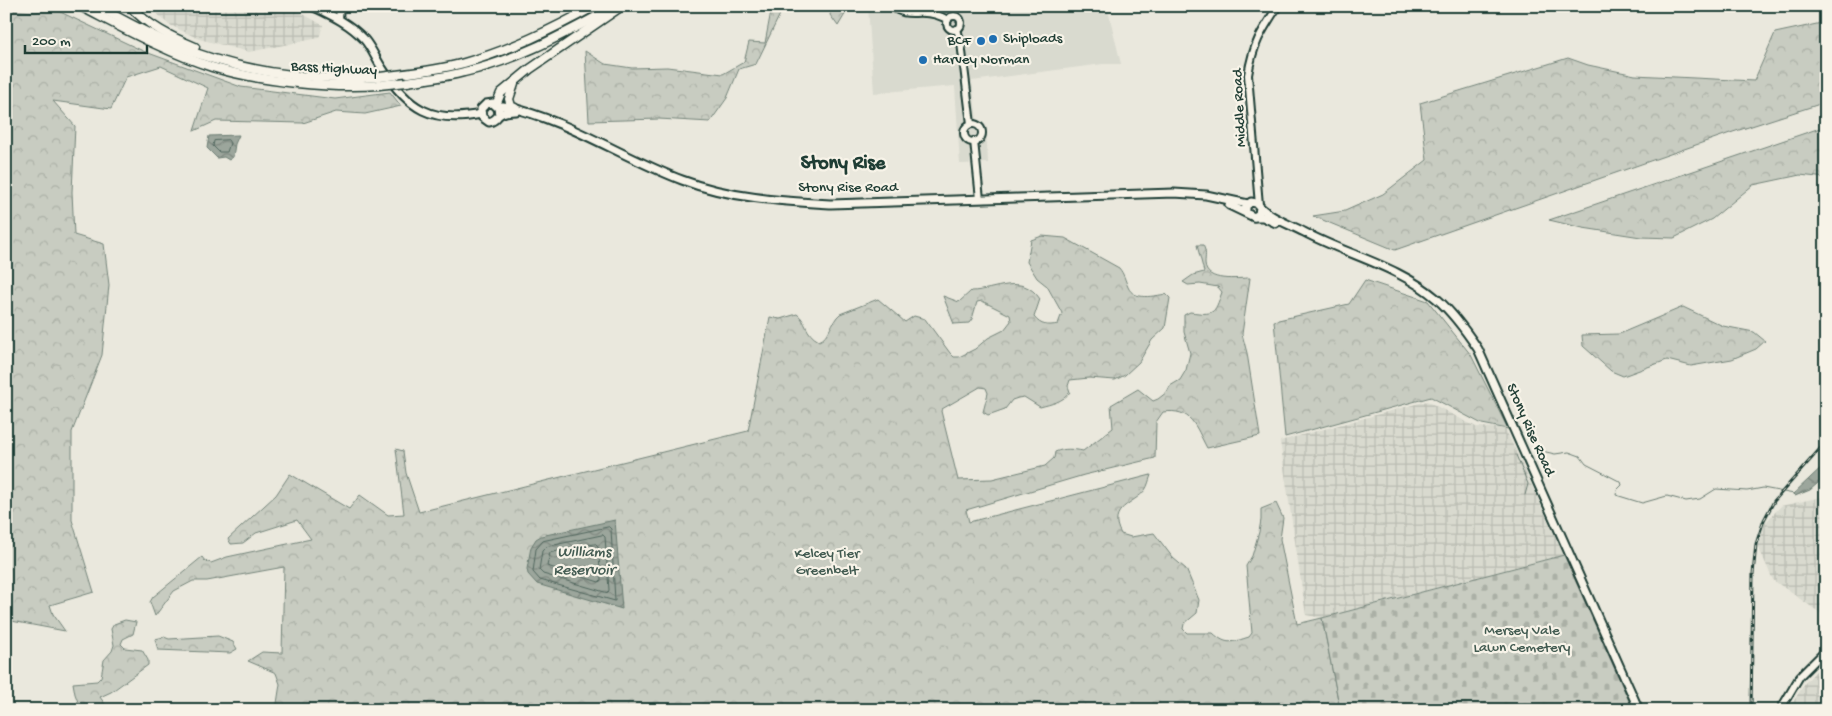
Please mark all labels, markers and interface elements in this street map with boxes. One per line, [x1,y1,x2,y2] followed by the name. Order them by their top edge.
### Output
[25,22,148,54] scale bar
[1003,30,1063,48] place label: Shiploads
[947,32,972,50] place label: BCF
[32,33,71,51] text: 200 m
[987,33,999,45] marker: Shiploads
[975,35,987,47] marker: BCF
[933,51,1029,69] place label: Harvey Norman
[917,54,929,66] marker: Harvey Norman
[289,58,378,80] street label: Bass Highway
[1229,67,1251,148] street label: Middle Road
[801,153,886,176] district label: Stony Rise
[798,179,899,197] street label: Stony Rise Road
[1502,381,1559,480] street label: Stony Rise Road
[554,544,618,581] water label: Williams Reservoir
[794,545,861,580] park label: Kelcey Tier Greenbelt
[1474,622,1571,657] park label: Mersey Vale Lawn Cemetery

